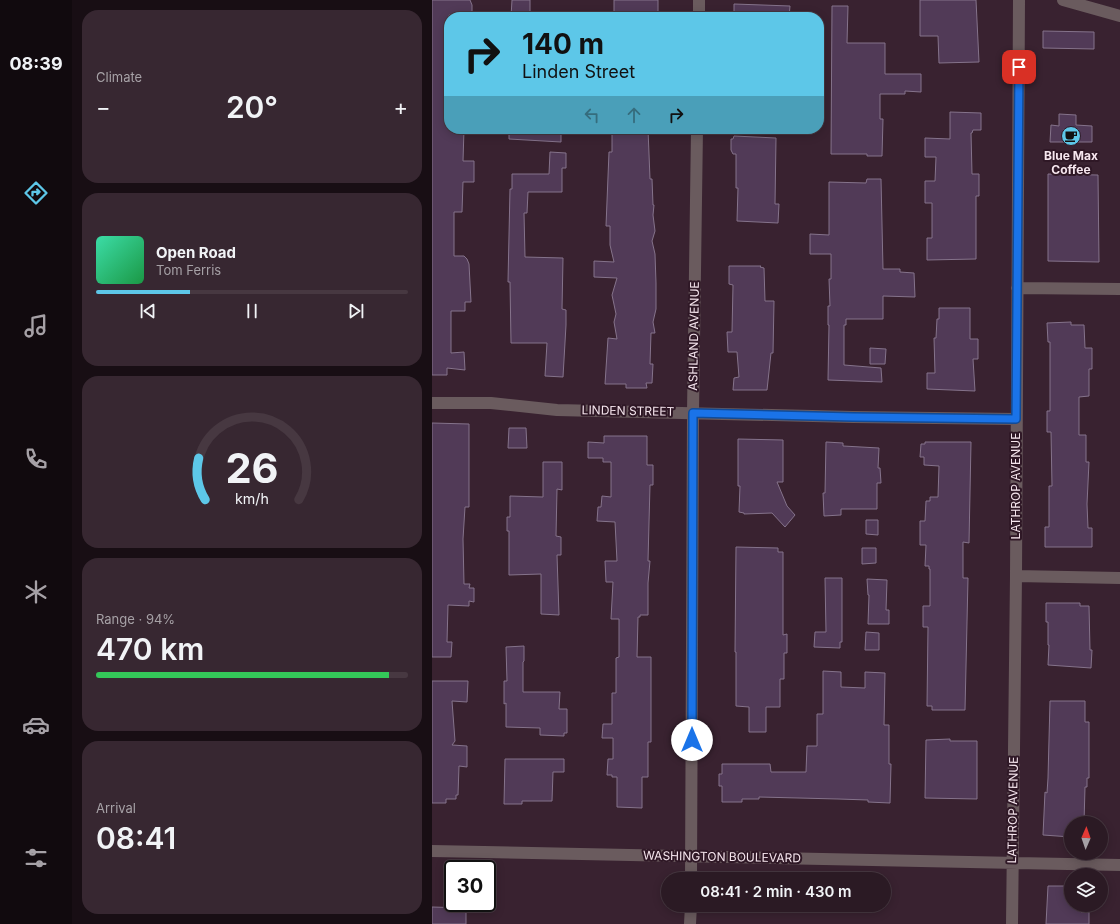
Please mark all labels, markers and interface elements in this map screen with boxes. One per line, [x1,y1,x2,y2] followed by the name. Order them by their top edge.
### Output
[522,27,604,61] text: 140 m
[456,28,508,80] icon: right
[1002,50,1036,84] pin
[9,53,63,74] text: 08:39
[1008,56,1030,78] icon: arrive
[522,61,635,82] text: Linden Street
[96,69,142,85] text: Climate
[226,89,278,125] text: 20°
[96,94,111,120] text: −
[393,94,408,120] text: +
[581,104,603,126] icon: left
[623,104,645,126] icon: ahead
[665,104,687,126] icon: right
[1060,125,1082,147] cafe icon: Blue Max Coffee
[1044,148,1098,177] place label: Blue Max Coffee
[22,179,50,207] icon: directions
[156,243,236,262] text: Open Road
[156,262,221,278] text: Tom Ferris
[685,281,702,391] street label: ASHLAND AVENUE
[137,300,159,322] icon: previous
[241,300,263,322] icon: pause
[345,300,367,322] icon: next
[22,312,50,340] icon: music
[582,402,675,419] street label: LINDEN STREET
[1008,433,1023,539] street label: LATHROP AVENUE
[225,443,279,493] text: 26
[22,445,50,473] icon: phone
[235,490,269,507] text: km/h
[22,578,50,606] icon: climate
[96,611,175,627] text: Range · 94%
[96,631,204,667] text: 470 km
[22,711,50,739] icon: car
[671,719,713,761] position arrow
[1004,756,1021,864] street label: LATHROP AVENUE
[96,800,136,816] text: Arrival
[1064,816,1108,860] north arrow
[1064,816,1108,912] map controls
[96,820,176,856] text: 08:41
[22,844,50,872] icon: filters
[643,848,801,865] street label: WASHINGTON BOULEVARD
[444,860,496,912] speed limit sign: 30
[1064,868,1108,912] button: layers
[700,882,852,901] text: 08:41 · 2 min · 430 m

